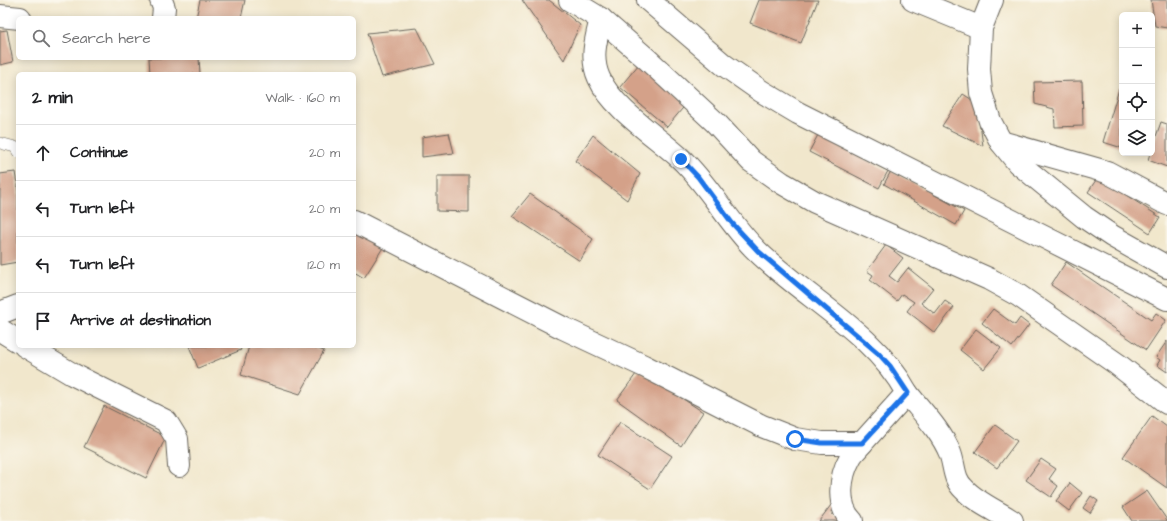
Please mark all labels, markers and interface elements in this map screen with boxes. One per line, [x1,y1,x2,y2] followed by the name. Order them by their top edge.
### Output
[1119,12,1155,156] map controls
[1119,12,1155,48] button: +
[16,16,356,60] search box
[30,27,52,49] icon: search
[62,28,151,49] text: Search here
[1119,48,1155,84] button: −
[1119,84,1155,120] button: locate
[32,86,73,110] text: 2 min
[266,89,340,107] text: Walk · 160 m
[1119,120,1155,156] button: layers
[32,142,54,164] icon: ahead
[70,142,128,163] text: Continue
[309,144,340,162] text: 20 m
[672,150,690,168] route end
[32,198,54,220] icon: left
[70,198,134,219] text: Turn left
[309,200,340,218] text: 20 m
[32,254,54,276] icon: left
[70,254,134,275] text: Turn left
[307,256,340,274] text: 120 m
[32,310,54,332] icon: arrive
[70,310,211,331] text: Arrive at destination
[786,430,804,448] route start

